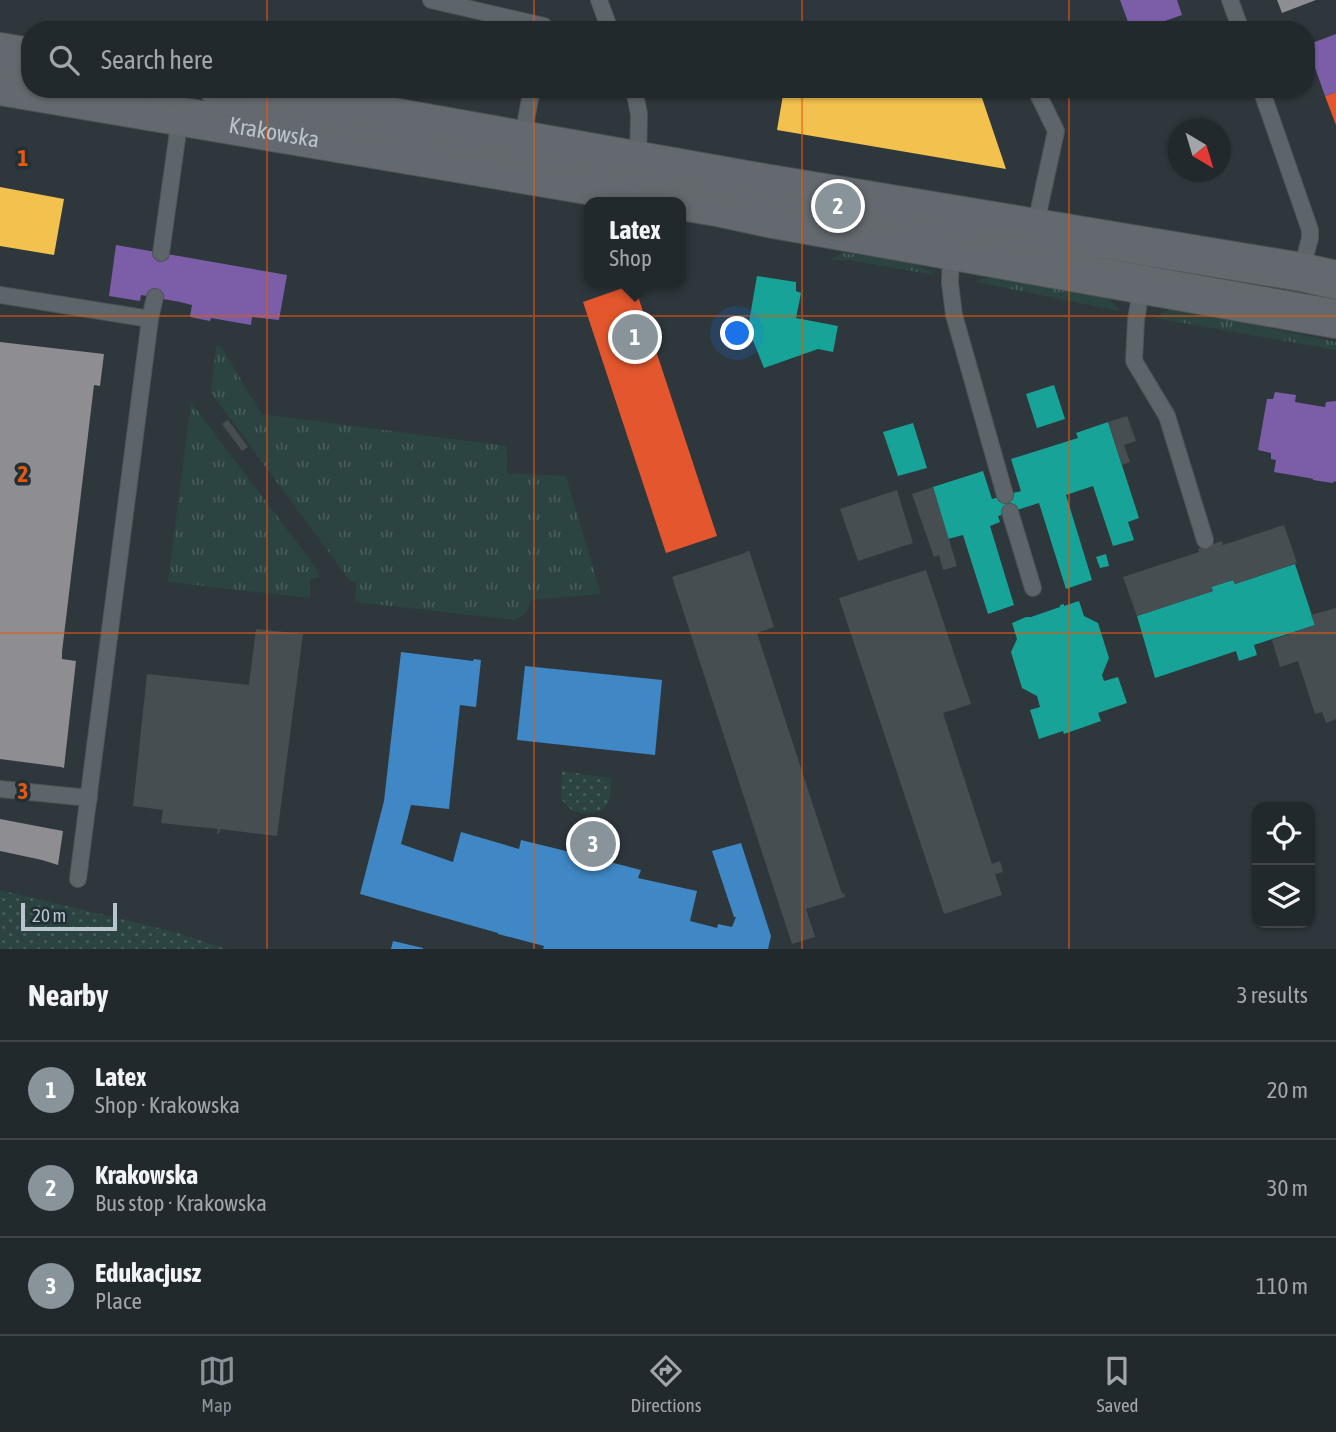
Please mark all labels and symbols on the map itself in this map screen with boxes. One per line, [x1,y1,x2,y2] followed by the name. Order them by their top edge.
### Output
[227,112,321,153] street label: Krakowska
[1168,119,1231,182] north arrow
[18,145,29,171] text: 1
[815,180,861,232] pin: 2
[612,311,658,363] pin: 1
[720,316,754,350] your location
[18,461,28,487] text: 2
[18,778,28,804] text: 3
[570,818,616,870] pin: 3
[21,900,117,932] scale bar

